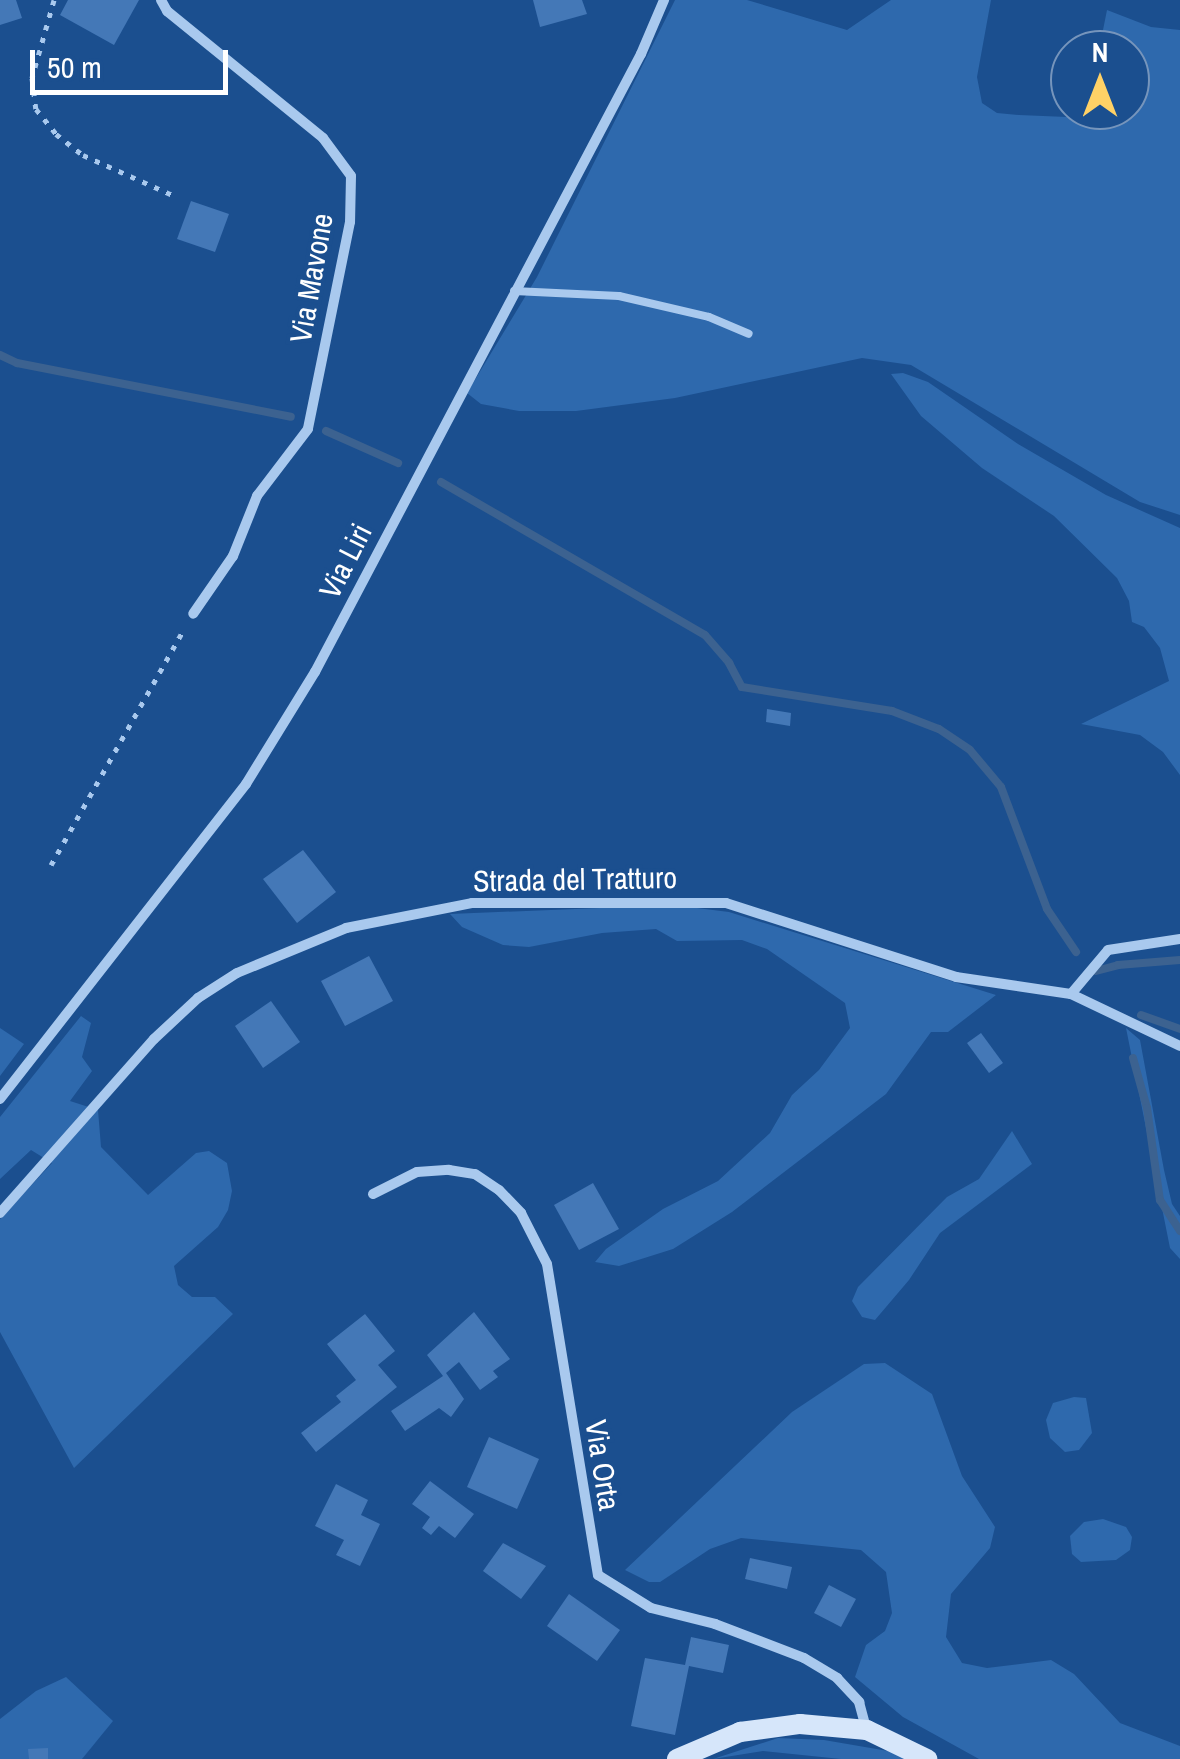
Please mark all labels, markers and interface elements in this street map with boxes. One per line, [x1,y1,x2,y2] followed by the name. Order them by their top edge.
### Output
[35,30,232,92] scale bar
[1050,30,1150,130] north arrow
[1092,33,1108,71] text: N
[47,47,102,87] text: 50 m
[282,210,340,346] street label: Via Mavone
[311,518,379,604] street label: Via Liri
[473,859,677,899] street label: Strada del Tratturo
[578,1417,628,1513] street label: Via Orta

